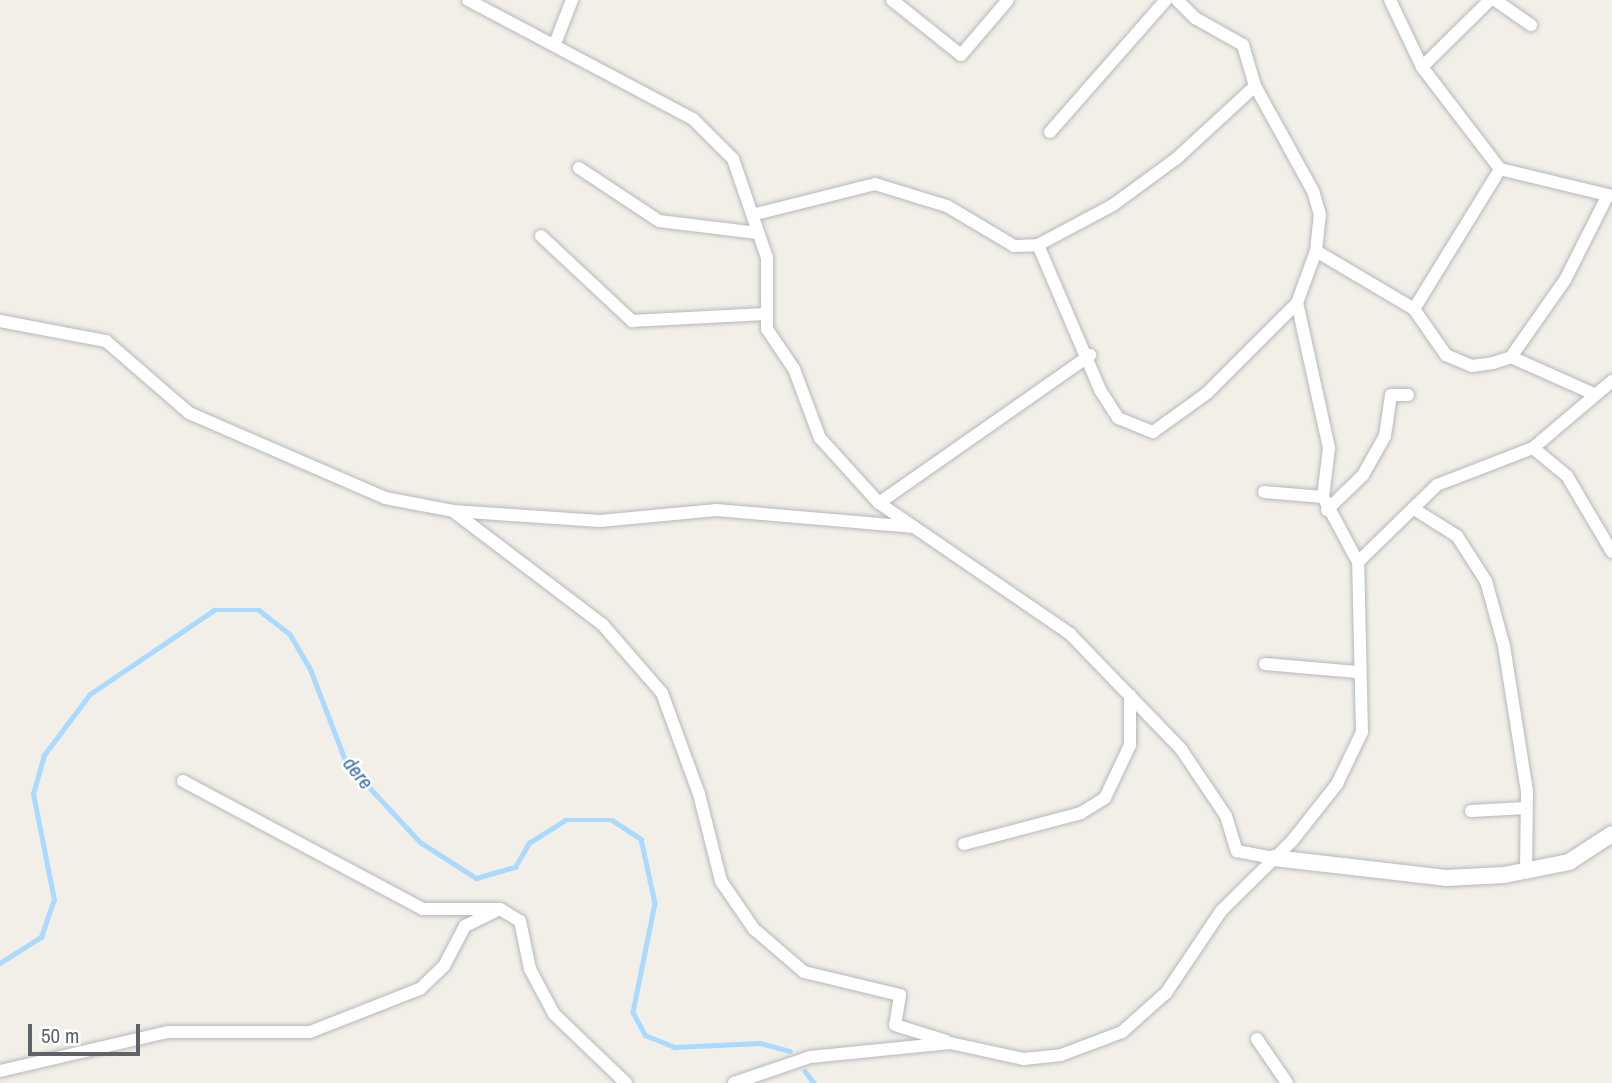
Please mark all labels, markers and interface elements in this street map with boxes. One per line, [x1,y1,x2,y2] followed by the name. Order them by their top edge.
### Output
[337,752,379,794] water label: dere
[32,1010,144,1054] scale bar
[41,1021,79,1050] text: 50 m

